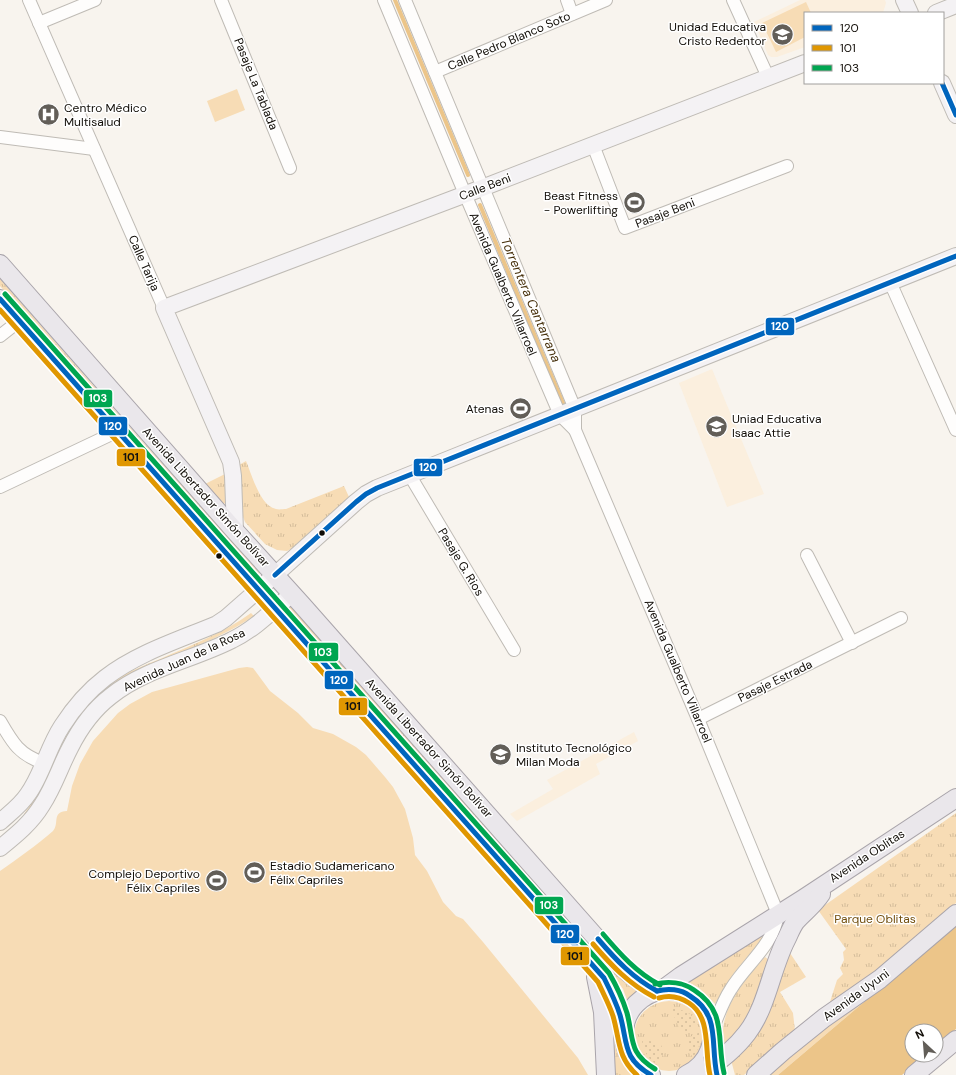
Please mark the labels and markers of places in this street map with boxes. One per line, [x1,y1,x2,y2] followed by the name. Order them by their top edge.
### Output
[669,19,767,49] place label: Unidad Educativa Cristo Redentor
[769,21,795,47] school or university icon: Unidad Educativa Cristo Redentor
[64,100,147,130] place label: Centro Médico Multisalud
[35,102,61,128] hospital icon: Centro Médico Multisalud
[544,188,618,218] place label: Beast Fitness - Powerlifting
[621,190,647,216] sports icon: Beast Fitness - Powerlifting
[507,396,533,422] sports icon: Atenas
[466,401,504,417] place label: Atenas
[732,411,821,441] place label: Uniad Educativa Isaac Attie
[703,413,729,439] school or university icon: Uniad Educativa Isaac Attie
[317,528,327,538] unlabelled marker
[214,551,224,561] unlabelled marker
[516,740,632,770] place label: Instituto Tecnológico Milan Moda
[488,742,514,768] school or university icon: Instituto Tecnológico Milan Moda
[270,858,395,888] place label: Estadio Sudamericano Félix Capriles
[242,860,268,886] sports icon: Estadio Sudamericano Félix Capriles
[88,866,200,896] place label: Complejo Deportivo Félix Capriles
[203,868,229,894] sports icon: Complejo Deportivo Félix Capriles

